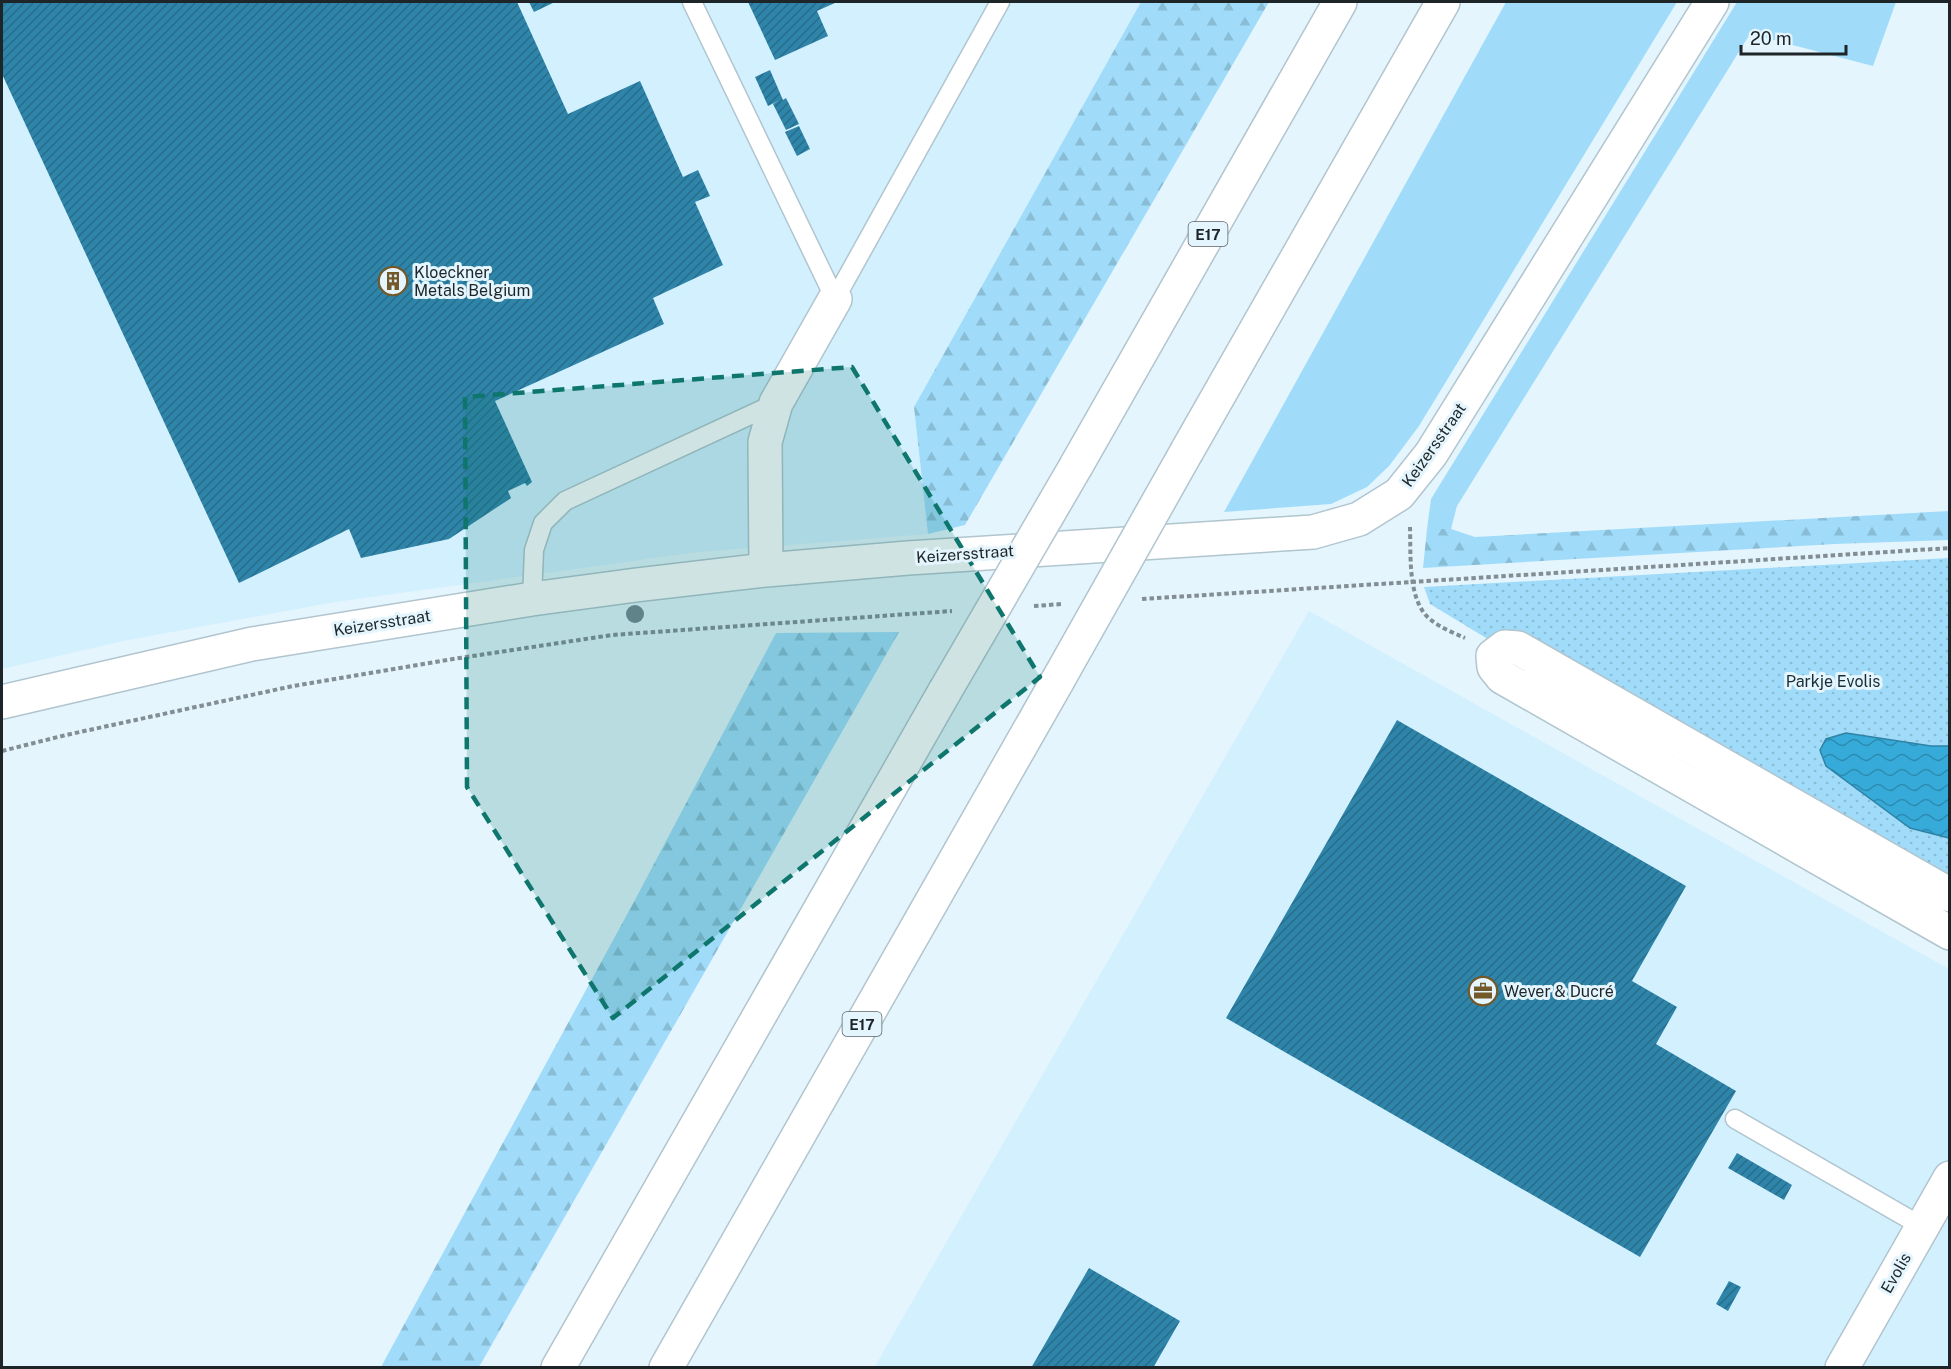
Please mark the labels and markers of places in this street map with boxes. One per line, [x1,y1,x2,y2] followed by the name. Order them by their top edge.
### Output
[414,263,530,300] place label: Kloeckner Metals Belgium
[377,265,409,297] building icon: Kloeckner Metals Belgium
[1467,975,1499,1007] office icon: Wever & Ducré
[1504,982,1614,1001] place label: Wever & Ducré

